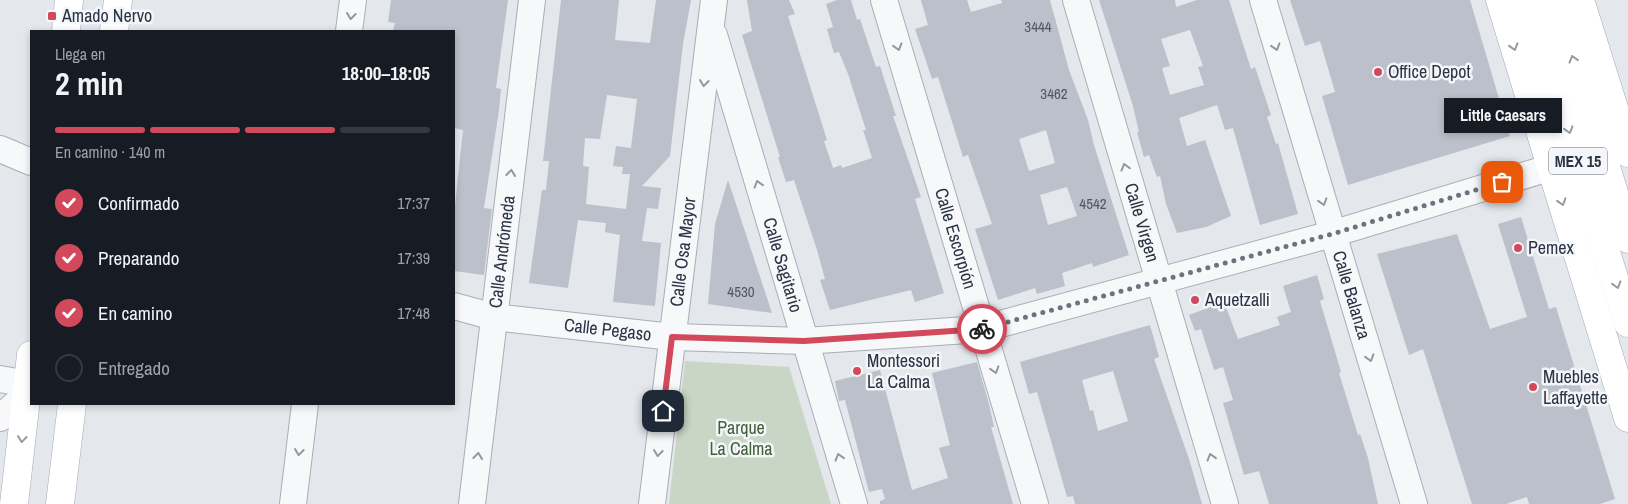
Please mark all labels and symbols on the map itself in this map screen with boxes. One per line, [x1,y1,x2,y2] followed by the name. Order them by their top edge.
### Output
[61,3,152,28] place label: Amado Nervo
[46,10,58,22] marker: Amado Nervo
[346,12,357,20] one-way arrow
[1024,16,1052,37] house number: 3444
[892,42,902,50] one-way arrow
[1271,42,1281,50] one-way arrow
[1509,42,1519,50] one-way arrow
[1568,55,1578,63] one-way arrow
[1388,59,1471,84] place label: Office Depot
[1372,66,1384,78] marker: Office Depot
[699,79,709,87] one-way arrow
[1040,83,1068,104] house number: 3462
[1443,97,1561,132] callout: Little Caesars
[1563,126,1573,134] one-way arrow
[1549,148,1607,175] road number: MEX 15
[1481,161,1523,203] pin
[1120,164,1130,172] one-way arrow
[505,168,516,176] one-way arrow
[1119,180,1166,265] street label: Calle Virgen
[753,181,763,189] one-way arrow
[929,185,983,292] street label: Calle Escorpión
[1079,193,1107,214] house number: 4542
[482,194,521,309] street label: Calle Andrómeda
[663,196,702,308] street label: Calle Osa Mayor
[1557,197,1567,206] one-way arrow
[1317,198,1327,206] one-way arrow
[757,214,809,315] street label: Calle Sagitario
[1528,235,1575,260] place label: Pemex
[1512,242,1524,254] marker: Pemex
[1327,248,1377,342] street label: Calle Balanza
[727,281,755,302] house number: 4530
[1611,281,1621,289] one-way arrow
[1204,287,1270,312] place label: Aquetzalli
[1189,294,1201,306] marker: Aquetzalli
[957,304,1007,354] courier
[563,312,653,347] street label: Calle Pegaso
[867,348,940,394] place label: Montessori La Calma
[1364,353,1374,362] one-way arrow
[1543,364,1608,410] place label: Muebles Laffayette
[851,365,863,377] marker: Montessori La Calma
[989,365,999,374] one-way arrow
[1527,381,1539,393] marker: Muebles Laffayette
[642,390,684,432] pin
[709,415,773,461] park label: Parque La Calma
[17,435,28,443] one-way arrow
[294,448,305,456] one-way arrow
[653,449,664,457] one-way arrow
[472,451,483,459] one-way arrow
[835,454,845,462] one-way arrow
[1207,454,1217,462] one-way arrow

